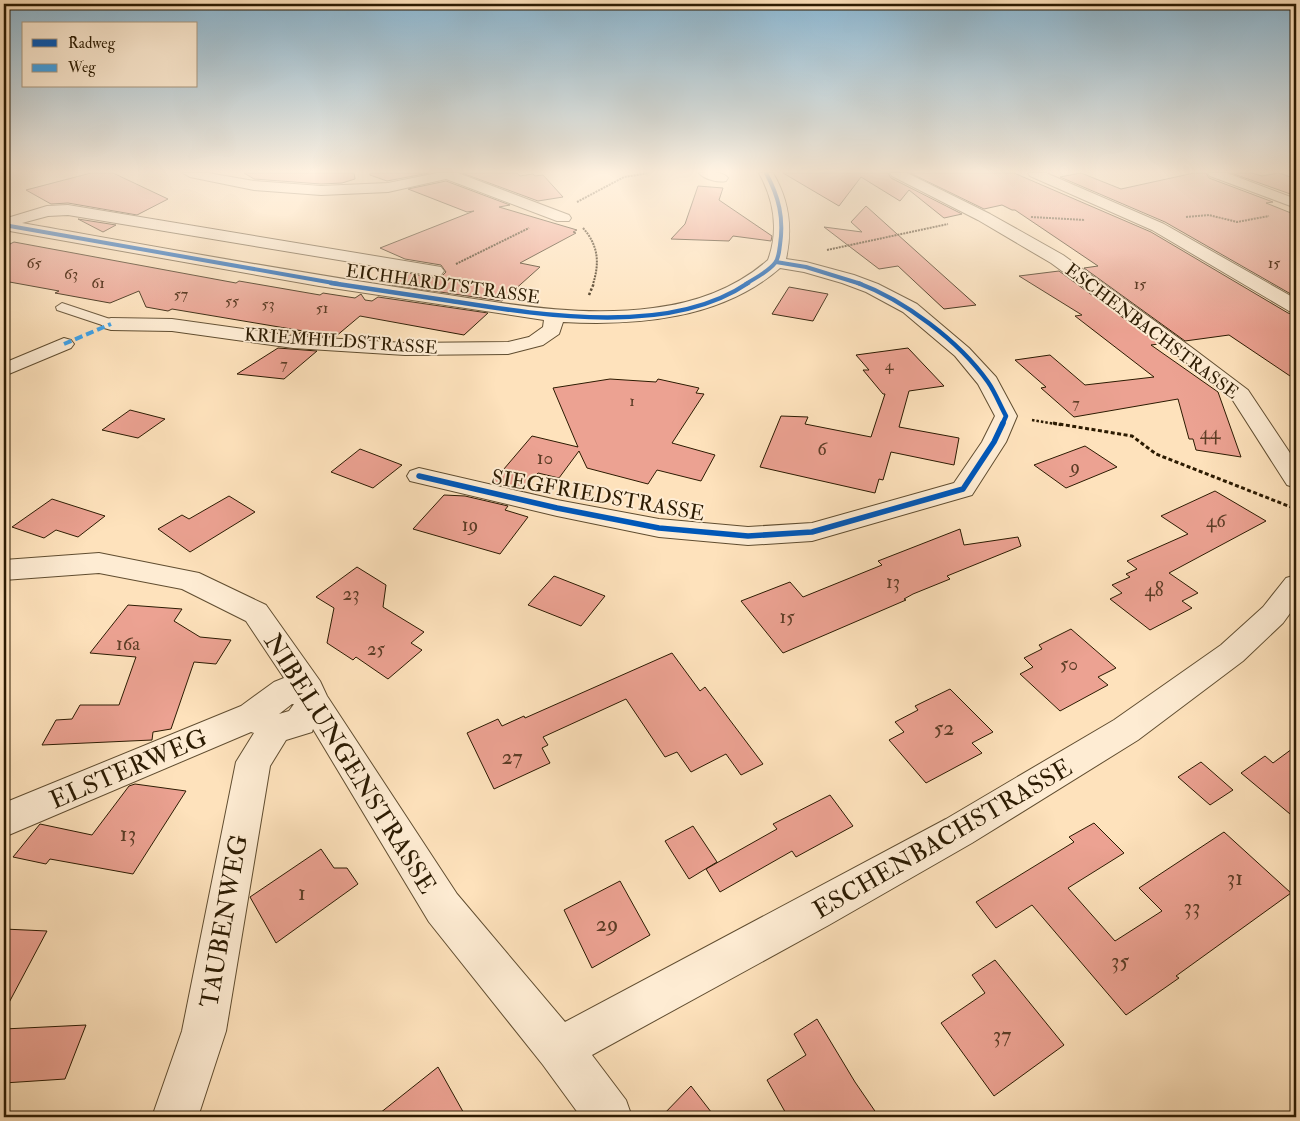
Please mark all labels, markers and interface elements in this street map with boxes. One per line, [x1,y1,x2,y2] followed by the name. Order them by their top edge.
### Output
[22,22,198,88] legend
[68,34,116,53] text: Radweg
[67,58,96,77] text: Weg
[26,253,42,273] house number: 65
[1268,253,1280,273] house number: 15
[344,259,542,310] street label: EICHHARDTSTRASSE
[1060,259,1243,404] street label: ESCHENBACHSTRASSE
[64,264,78,284] house number: 63
[91,273,105,293] house number: 61
[1134,274,1146,294] house number: 15
[174,284,189,304] house number: 57
[225,291,239,311] house number: 55
[261,294,275,314] house number: 53
[316,298,328,318] house number: 51
[244,323,438,360] street label: KRIEMHILDSTRASSE
[280,354,288,374] house number: 7
[885,355,895,375] house number: 4
[629,391,635,411] house number: 1
[1072,393,1080,413] house number: 7
[1200,421,1221,445] house number: 44
[817,437,828,461] house number: 6
[537,446,553,470] house number: 10
[1068,455,1080,479] house number: 9
[489,463,707,528] street label: SIEGFRIEDSTRASSE
[1206,509,1227,533] house number: 46
[462,513,478,537] house number: 19
[886,570,900,594] house number: 13
[1144,578,1164,602] house number: 48
[343,582,359,606] house number: 23
[779,605,795,629] house number: 15
[257,628,443,900] street label: NIBELUNGENSTRASSE
[116,632,140,656] house number: 16a
[367,637,386,661] house number: 25
[1060,652,1078,676] house number: 50
[934,714,954,742] house number: 52
[45,722,212,816] street label: ELSTERWEG
[501,743,523,771] house number: 27
[808,752,1078,926] street label: ESCHENBACHSTRASSE
[120,820,136,848] house number: 13
[194,832,255,1010] street label: TAUBENWEG
[1227,864,1243,892] house number: 31
[298,879,306,907] house number: 1
[1184,893,1200,921] house number: 33
[596,910,618,938] house number: 29
[1111,947,1129,975] house number: 35
[993,1021,1011,1049] house number: 37

